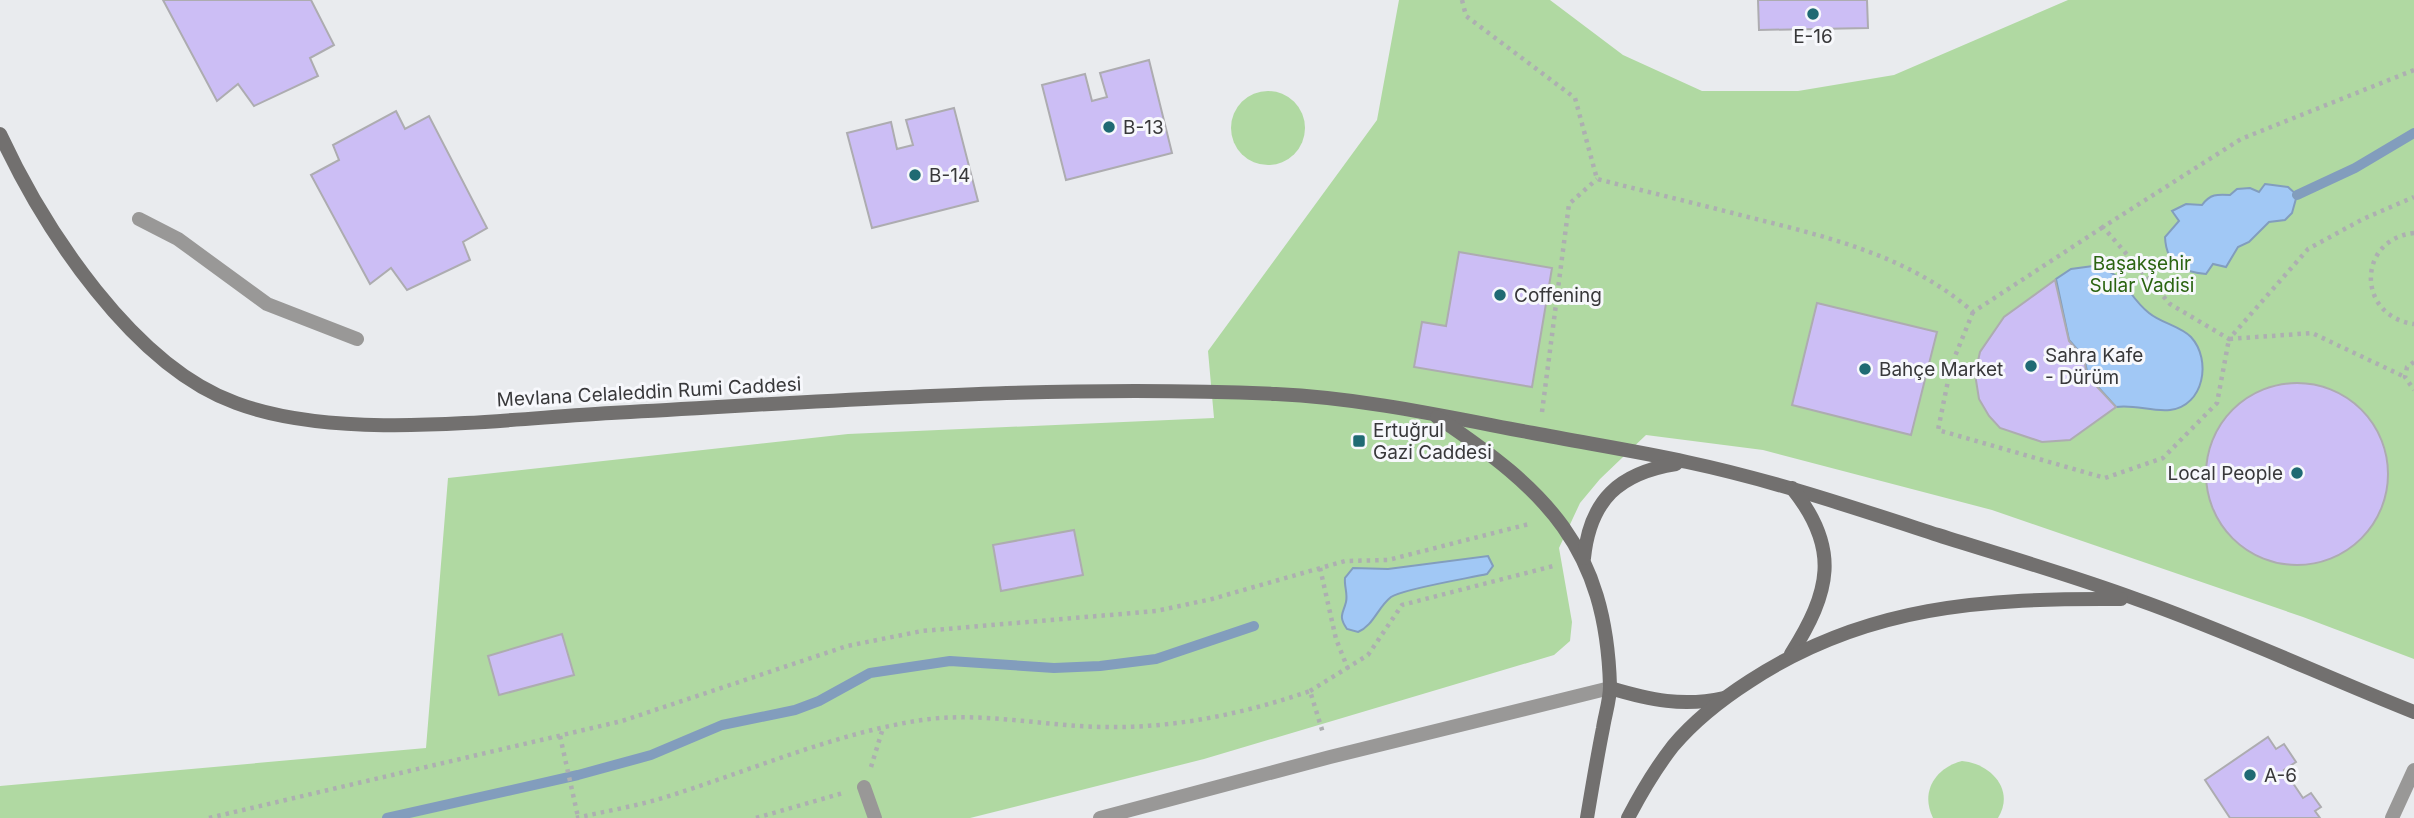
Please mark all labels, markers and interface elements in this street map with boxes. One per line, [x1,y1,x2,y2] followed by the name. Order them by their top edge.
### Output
[1805,6,1821,22] marker: E-16
[1793,25,1833,48] place label: E-16
[1123,116,1164,139] place label: B-13
[1101,119,1117,135] marker: B-13
[929,164,970,187] place label: B-14
[907,167,923,183] marker: B-14
[2090,252,2194,297] park label: Başakşehir Sular Vadisi
[1514,284,1602,307] place label: Coffening
[1492,287,1508,303] marker: Coffening
[2045,344,2143,389] place label: Sahra Kafe - Dürüm
[1879,358,2003,381] place label: Bahçe Market
[2023,358,2039,374] marker: Sahra Kafe - Dürüm
[1857,361,1873,377] marker: Bahçe Market
[496,373,802,411] street label: Mevlana Celaleddin Rumi Caddesi
[1373,419,1492,464] place label: Ertuğrul Gazi Caddesi
[1351,433,1367,449] marker: Ertuğrul Gazi Caddesi
[2167,462,2283,485] place label: Local People
[2289,465,2305,481] marker: Local People
[2264,764,2297,787] place label: A-6
[2242,767,2258,783] marker: A-6

